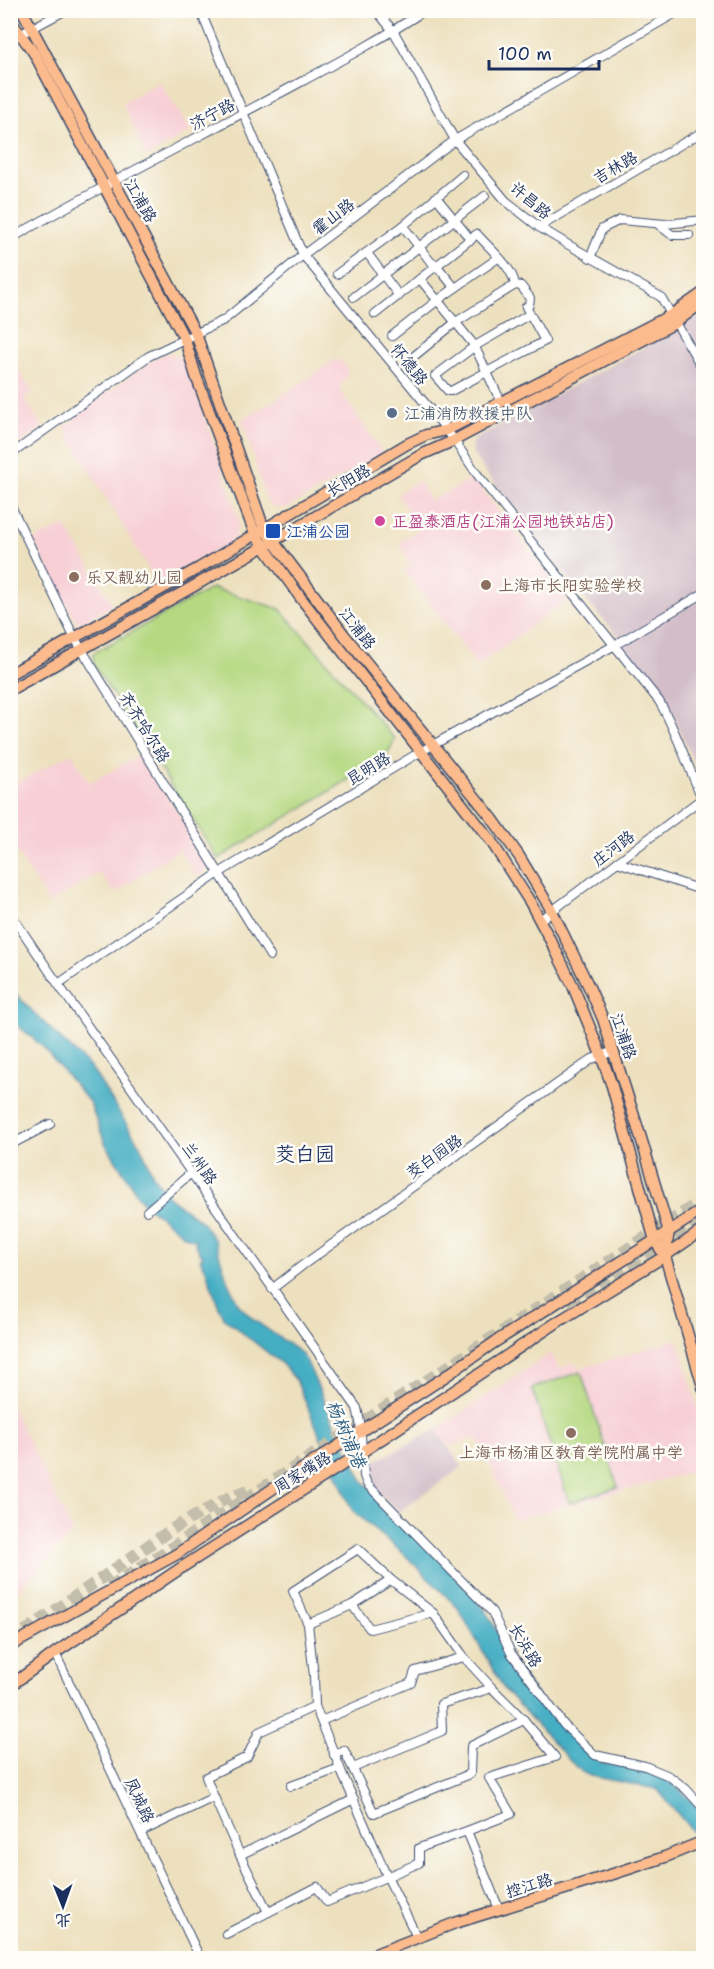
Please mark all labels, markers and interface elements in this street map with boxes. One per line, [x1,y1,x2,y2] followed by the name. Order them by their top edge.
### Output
[489,33,598,71] scale bar
[498,42,552,66] text: 100 m
[186,94,238,135] street label: 济宁路
[589,146,641,189] street label: 吉林路
[119,174,162,226] street label: 江浦路
[506,177,556,224] street label: 许昌路
[308,194,359,239] street label: 霍山路
[386,339,433,390] street label: 怀德路
[404,403,532,424] place label: 江浦消防救援中队
[385,406,399,420] marker: 江浦消防救援中队
[322,459,374,502] street label: 长阳路
[392,511,614,532] place label: 正盈泰酒店(江浦公园地铁站店)
[373,514,387,528] marker: 正盈泰酒店(江浦公园地铁站店)
[286,521,350,542] place label: 江浦公园
[264,522,282,540] marker: 江浦公园
[86,567,182,588] place label: 乐又靓幼儿园
[67,570,81,584] marker: 乐又靓幼儿园
[498,575,642,596] place label: 上海市长阳实验学校
[479,578,493,592] marker: 上海市长阳实验学校
[335,603,381,654] street label: 江浦路
[114,688,175,767] street label: 齐齐哈尔路
[342,747,394,790] street label: 昆明路
[588,826,639,871] street label: 庄河路
[606,1010,641,1062] street label: 江浦路
[402,1129,467,1183] street label: 茭白园路
[177,1138,222,1189] street label: 兰州路
[275,1141,335,1167] district label: 茭白园
[320,1396,372,1474] water label: 杨树浦港
[564,1426,578,1440] marker: 上海市杨浦区教育学院附属中学
[459,1442,683,1463] place label: 上海市杨浦区教育学院附属中学
[270,1447,335,1498] street label: 周家嘴路
[504,1619,547,1671] street label: 长浜路
[120,1774,159,1826] street label: 凤城路
[503,1868,555,1903] street label: 控江路
[33,1876,93,1936] north arrow
[55,1910,71,1931] text: 北

